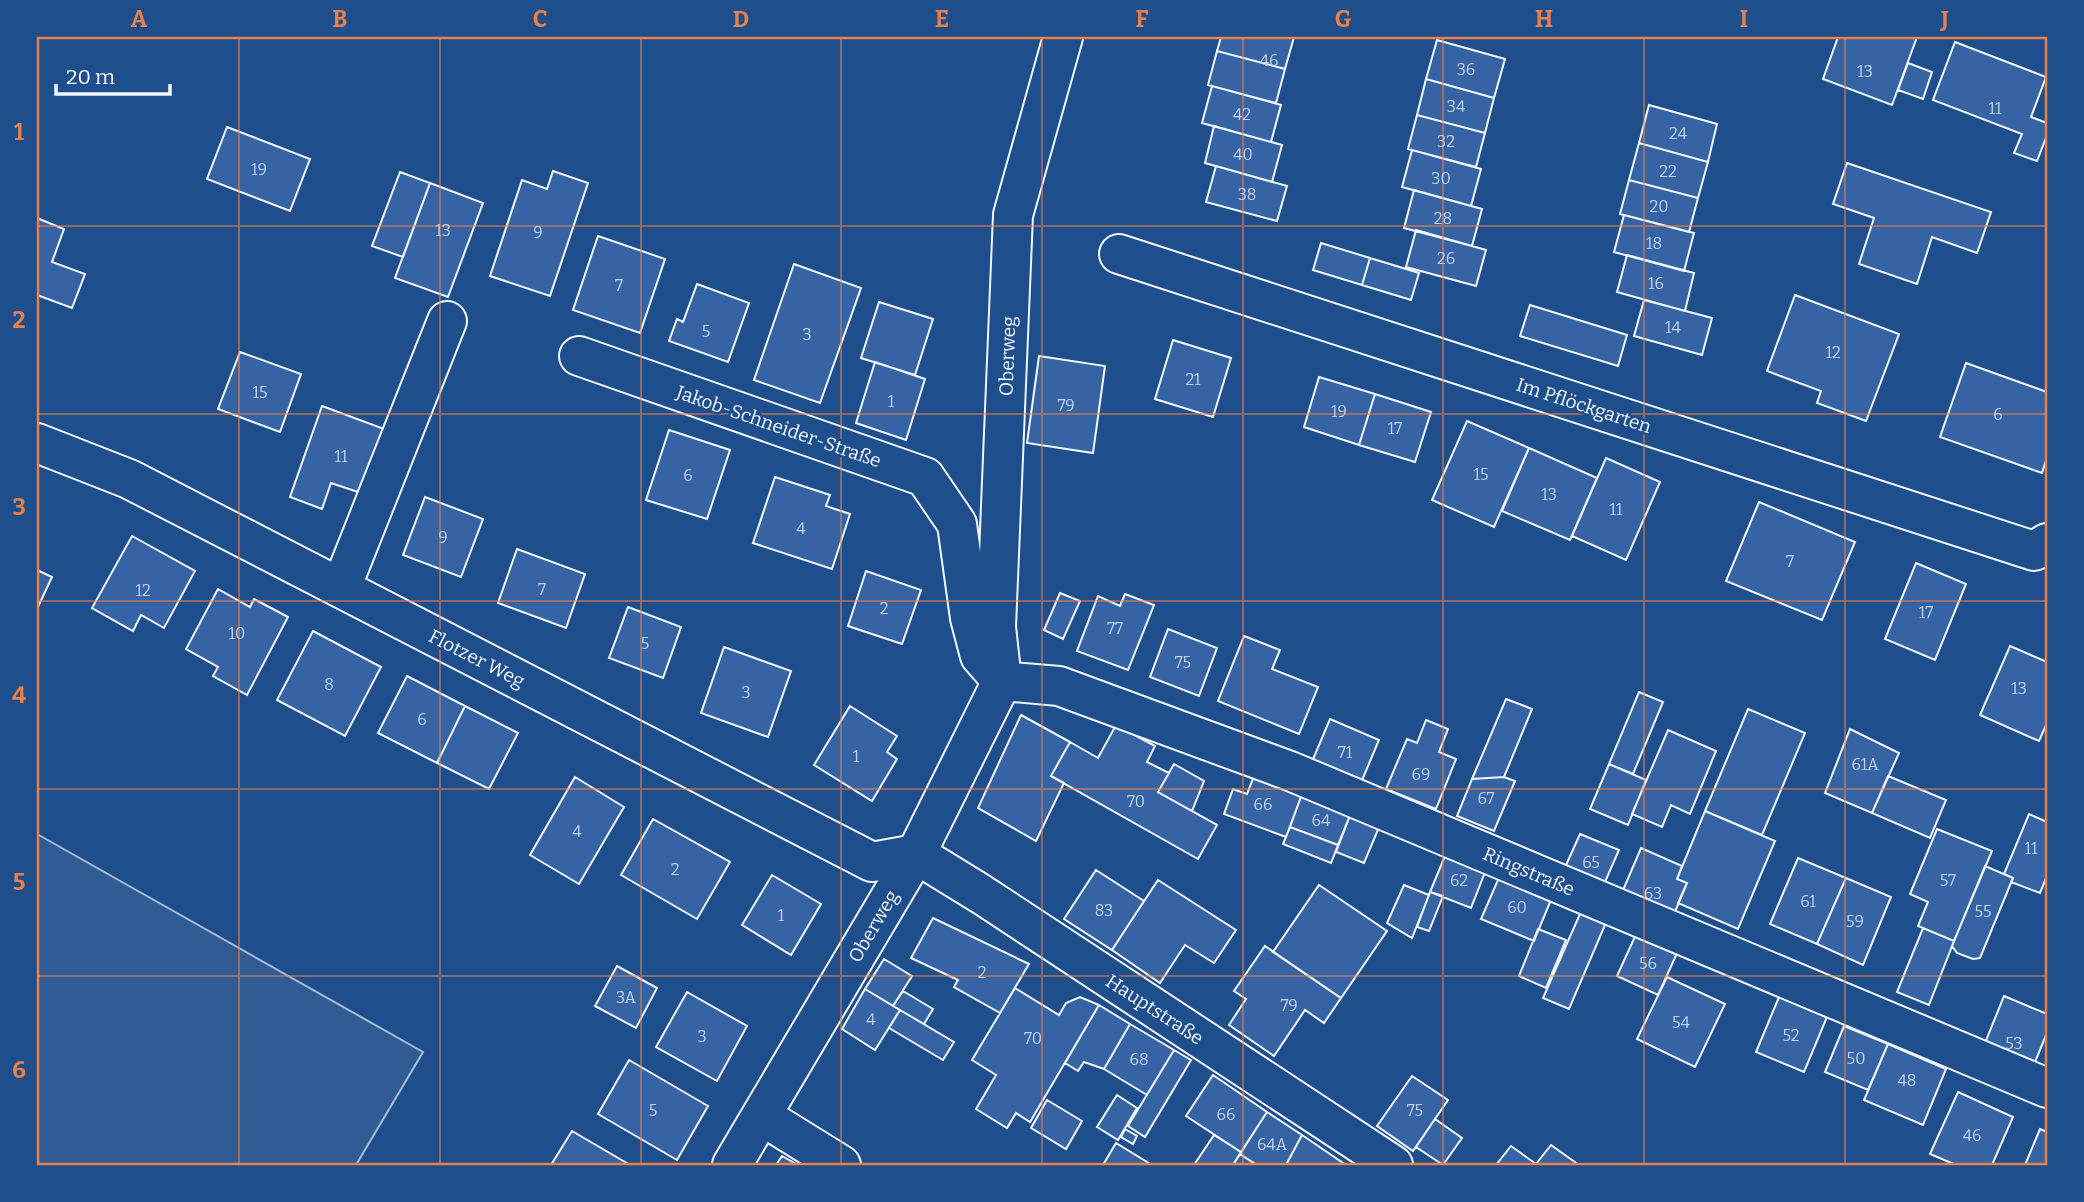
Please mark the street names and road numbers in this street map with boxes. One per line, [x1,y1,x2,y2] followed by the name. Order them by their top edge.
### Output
[995,315,1020,396] street label: Oberweg
[1513,373,1654,438] street label: Im Pflöckgarten
[673,380,884,472] street label: Jakob-Schneider-Straße
[425,624,529,693] street label: Flotzer Weg
[1480,842,1578,901] street label: Ringstraße
[844,886,904,967] street label: Oberweg
[1102,969,1208,1049] street label: Hauptstraße

